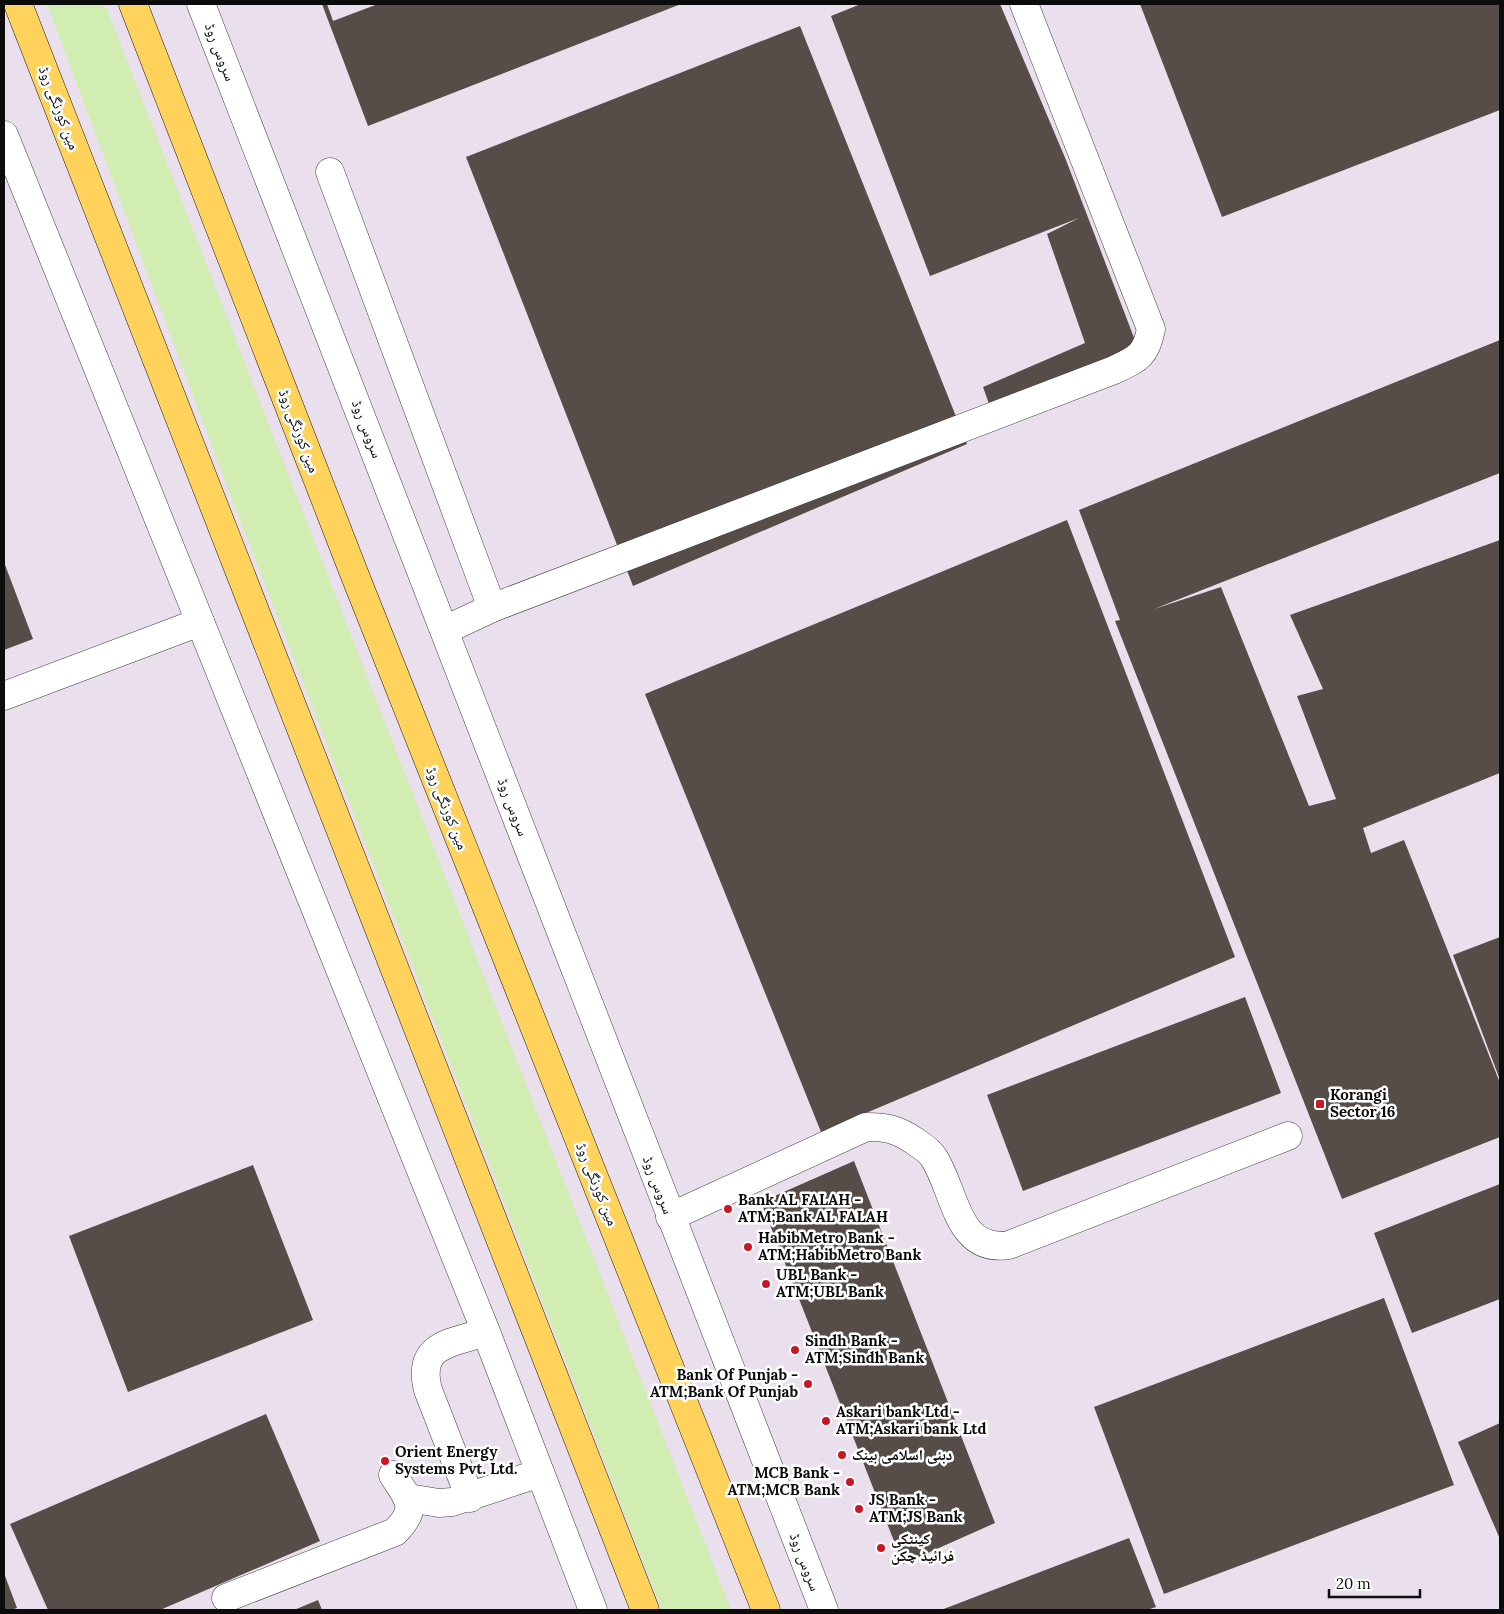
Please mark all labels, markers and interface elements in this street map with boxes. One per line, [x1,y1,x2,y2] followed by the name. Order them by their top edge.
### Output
[200,20,240,84] street label: سروس روڈ
[34,63,84,153] street label: مین کورنگی روڈ
[274,386,324,476] street label: مین کورنگی روڈ
[347,397,387,461] street label: سروس روڈ
[421,763,473,853] street label: مین کورنگی روڈ
[493,775,533,839] street label: سروس روڈ
[1330,1085,1395,1121] place label: Korangi Sector 16
[1314,1098,1326,1110] marker: Korangi Sector 16
[571,1139,623,1229] street label: مین کورنگی روڈ
[638,1153,678,1217] street label: سروس روڈ
[738,1190,888,1226] place label: Bank AL FALAH - ATM;Bank AL FALAH
[722,1203,734,1215] marker: Bank AL FALAH - ATM;Bank AL FALAH
[758,1228,921,1264] place label: HabibMetro Bank - ATM;HabibMetro Bank
[742,1241,754,1253] marker: HabibMetro Bank - ATM;HabibMetro Bank
[776,1265,884,1301] place label: UBL Bank - ATM;UBL Bank
[760,1278,772,1290] marker: UBL Bank - ATM;UBL Bank
[805,1331,924,1367] place label: Sindh Bank - ATM;Sindh Bank
[789,1344,801,1356] marker: Sindh Bank - ATM;Sindh Bank
[650,1365,798,1401] place label: Bank Of Punjab - ATM;Bank Of Punjab
[802,1378,814,1390] marker: Bank Of Punjab - ATM;Bank Of Punjab
[836,1402,987,1438] place label: Askari bank Ltd - ATM;Askari bank Ltd
[820,1415,832,1427] marker: Askari bank Ltd - ATM;Askari bank Ltd
[395,1442,517,1478] place label: Orient Energy Systems Pvt. Ltd.
[852,1445,952,1464] place label: دبئی اسلامی بینک
[836,1449,848,1461] marker: دبئی اسلامی بینک
[379,1455,391,1467] marker: Orient Energy Systems Pvt. Ltd.
[728,1463,840,1499] place label: MCB Bank - ATM;MCB Bank
[844,1476,856,1488] marker: MCB Bank - ATM;MCB Bank
[869,1490,963,1526] place label: JS Bank - ATM;JS Bank
[853,1503,865,1515] marker: JS Bank - ATM;JS Bank
[891,1529,954,1565] place label: کینٹکی فرائیڈ چکن
[785,1530,825,1594] street label: سروس روڈ
[875,1542,887,1554] marker: کینٹکی فرائیڈ چکن
[1329,1566,1420,1598] scale bar
[1336,1574,1371,1593] text: 20 m

